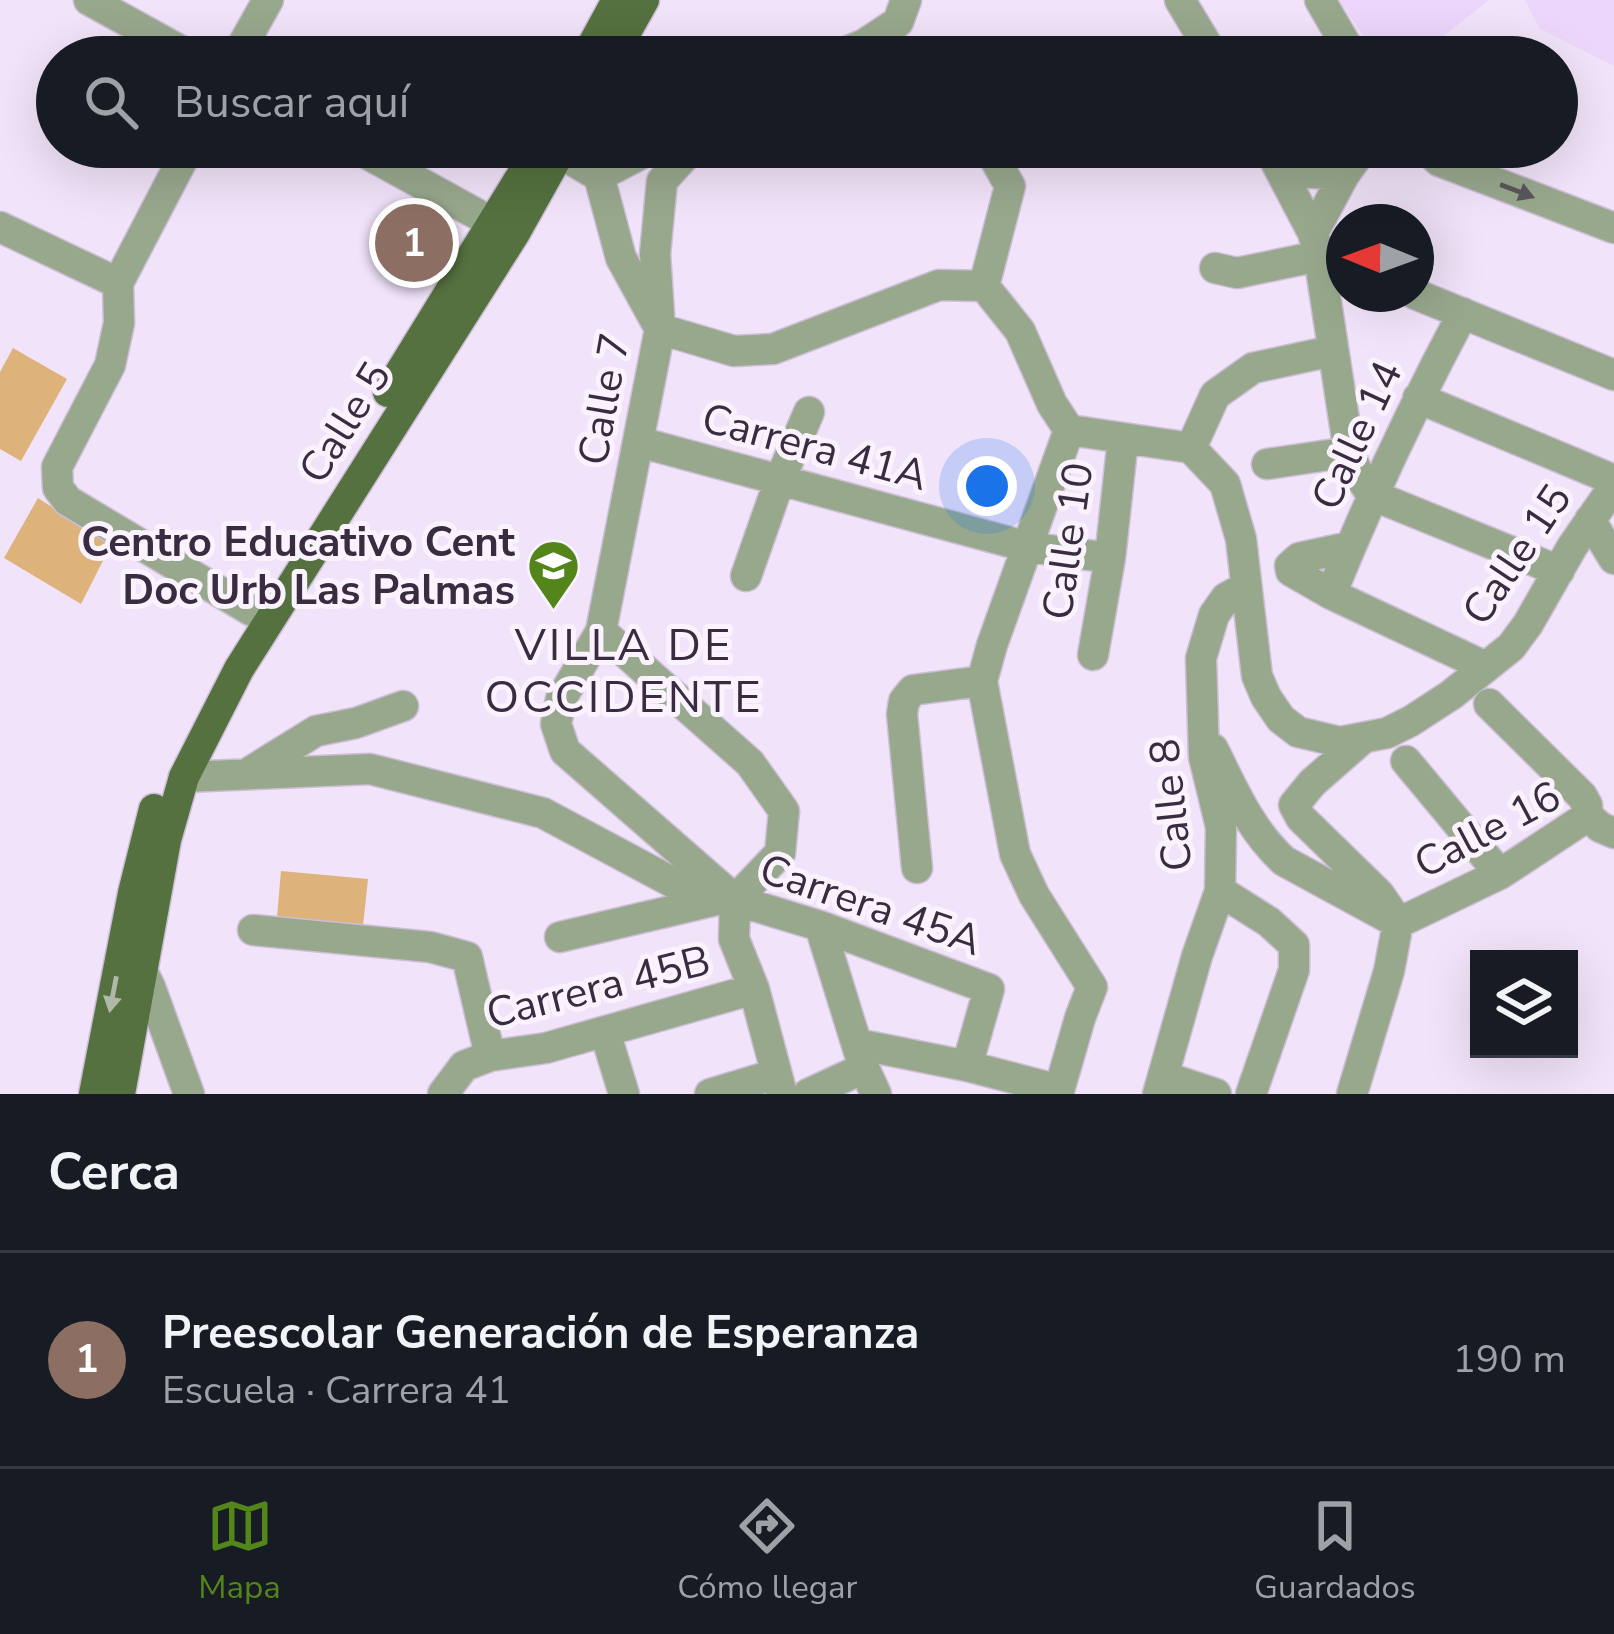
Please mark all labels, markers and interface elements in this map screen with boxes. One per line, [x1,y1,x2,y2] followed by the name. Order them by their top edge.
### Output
[36,36,1578,168] search box
[78,69,144,135] icon: search
[174,72,409,133] text: Buscar aquí
[1499,183,1535,202] one-way arrow
[375,198,453,288] pin: 1
[1326,204,1434,312] north arrow
[565,329,644,470] street label: Calle 7
[286,351,405,494] street label: Calle 5
[1298,352,1417,519] street label: Calle 14
[696,390,933,505] street label: Carrera 41A
[957,456,1017,516] your location
[1029,459,1108,623] street label: Calle 10
[1449,473,1585,636] street label: Calle 15
[81,514,516,619] place label: Centro Educativo Cent Doc Urb Las Palmas
[526,537,582,611] school or university icon: Centro Educativo Cent Doc Urb Las Palmas
[485,615,763,728] district label: VILLA DE OCCIDENTE
[1136,736,1207,874] street label: Calle 8
[1405,768,1571,893] street label: Calle 16
[752,841,989,970] street label: Carrera 45A
[481,932,716,1043] street label: Carrera 45B
[1470,950,1578,1058] map controls
[1470,950,1578,1058] button: layers
[103,976,122,1013] one-way arrow
[48,1137,180,1207] text: Cerca
[162,1303,919,1364] text: Preescolar Generación de Esperanza
[75,1333,99,1386] text: 1
[1452,1333,1566,1386] text: 190 m
[162,1364,511,1417] text: Escuela · Carrera 41
[198,1493,281,1610] tab: Mapa
[677,1493,857,1610] tab: Cómo llegar
[1254,1493,1416,1610] tab: Guardados

